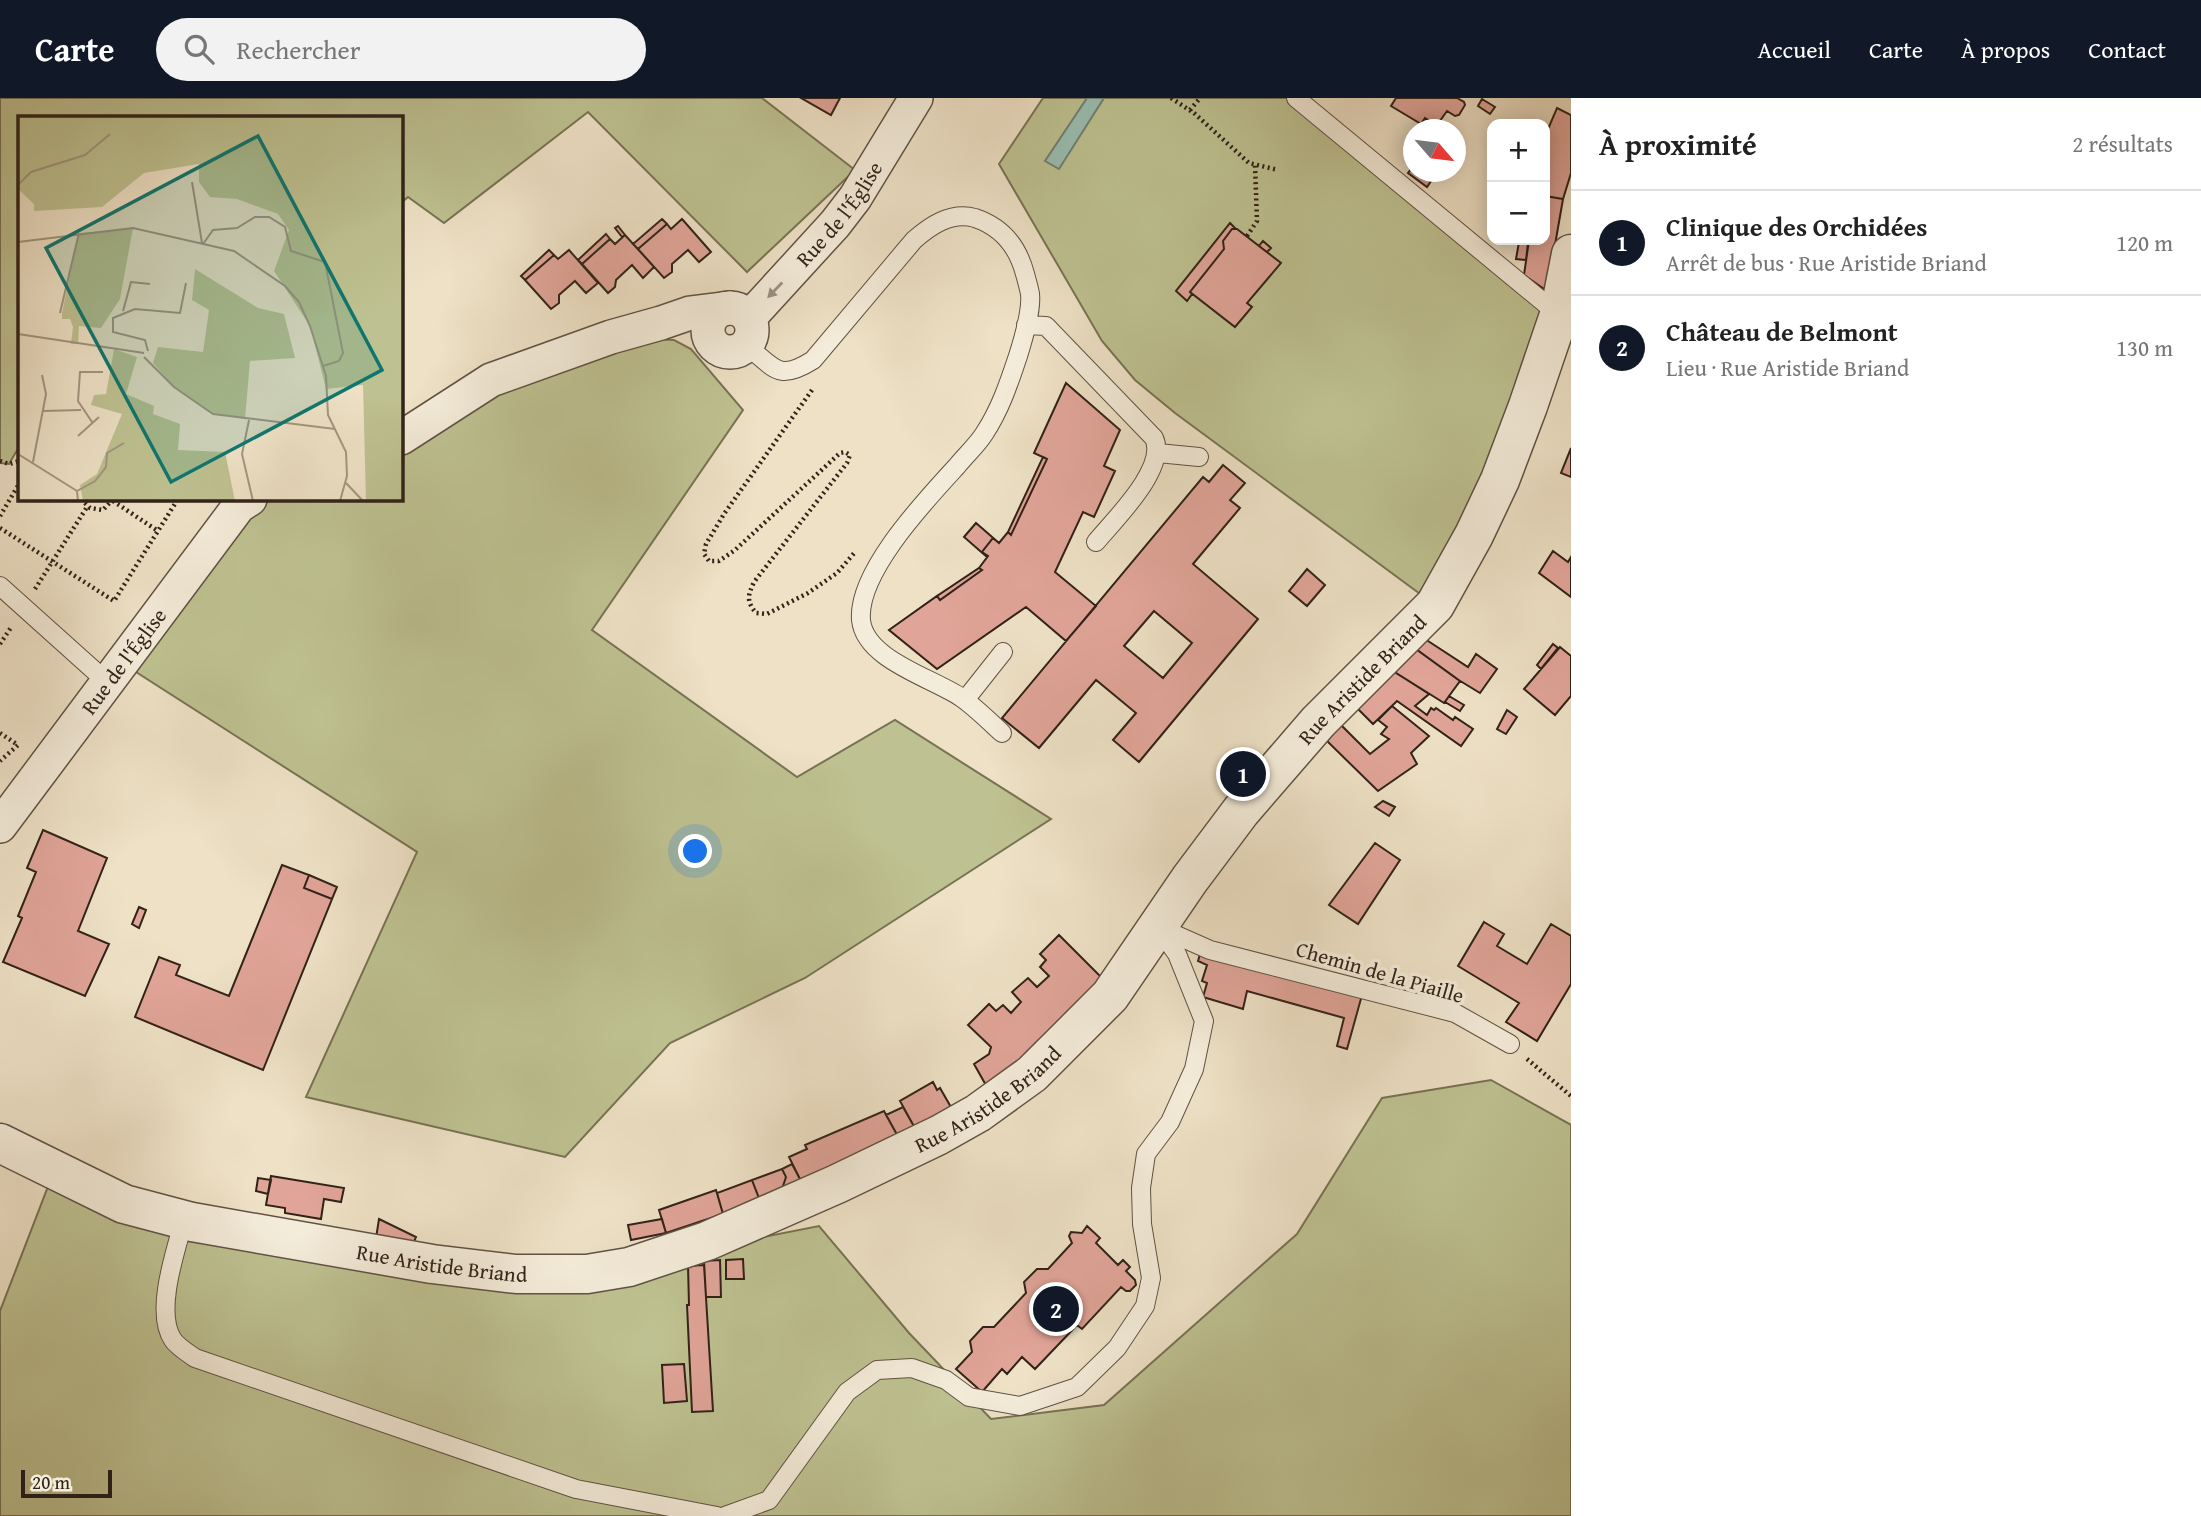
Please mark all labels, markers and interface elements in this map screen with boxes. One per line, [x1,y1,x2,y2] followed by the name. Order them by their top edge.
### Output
[156,18,646,81] search box
[35,25,114,73] text: Carte
[180,30,218,68] icon: search
[236,30,361,69] text: Rechercher
[1757,32,1831,67] text: Accueil
[1869,32,1923,67] text: Carte
[1961,32,2050,67] text: À propos
[2088,32,2166,67] text: Contact
[18,116,402,500] inset map
[1403,119,1466,182] north arrow
[1487,119,1550,245] map controls
[1487,119,1550,182] button: +
[1599,122,1757,166] text: À proximité
[2072,127,2173,160] text: 2 résultats
[788,155,890,273] street label: Rue de l'Église
[1487,182,1550,245] button: −
[1666,207,1927,246] text: Clinique des Orchidées
[1616,226,1628,259] text: 1
[2116,226,2173,259] text: 120 m
[1666,246,1987,279] text: Arrêt de bus · Rue Aristide Briand
[767,282,783,299] one-way arrow
[1666,312,1898,351] text: Château de Belmont
[1616,331,1628,364] text: 2
[2116,331,2173,364] text: 130 m
[1666,351,1909,384] text: Lieu · Rue Aristide Briand
[73,601,173,721] street label: Rue de l'Église
[1290,606,1434,751] street label: Rue Aristide Briand
[1220,748,1266,800] pin: 1
[678,834,712,868] your location
[1292,933,1468,1011] street label: Chemin de la Piaille
[909,1038,1068,1160] street label: Rue Aristide Briand
[354,1236,528,1290] street label: Rue Aristide Briand
[1033,1283,1079,1335] pin: 2
[21,1467,112,1499] scale bar
[32,1468,70,1496] text: 20 m

